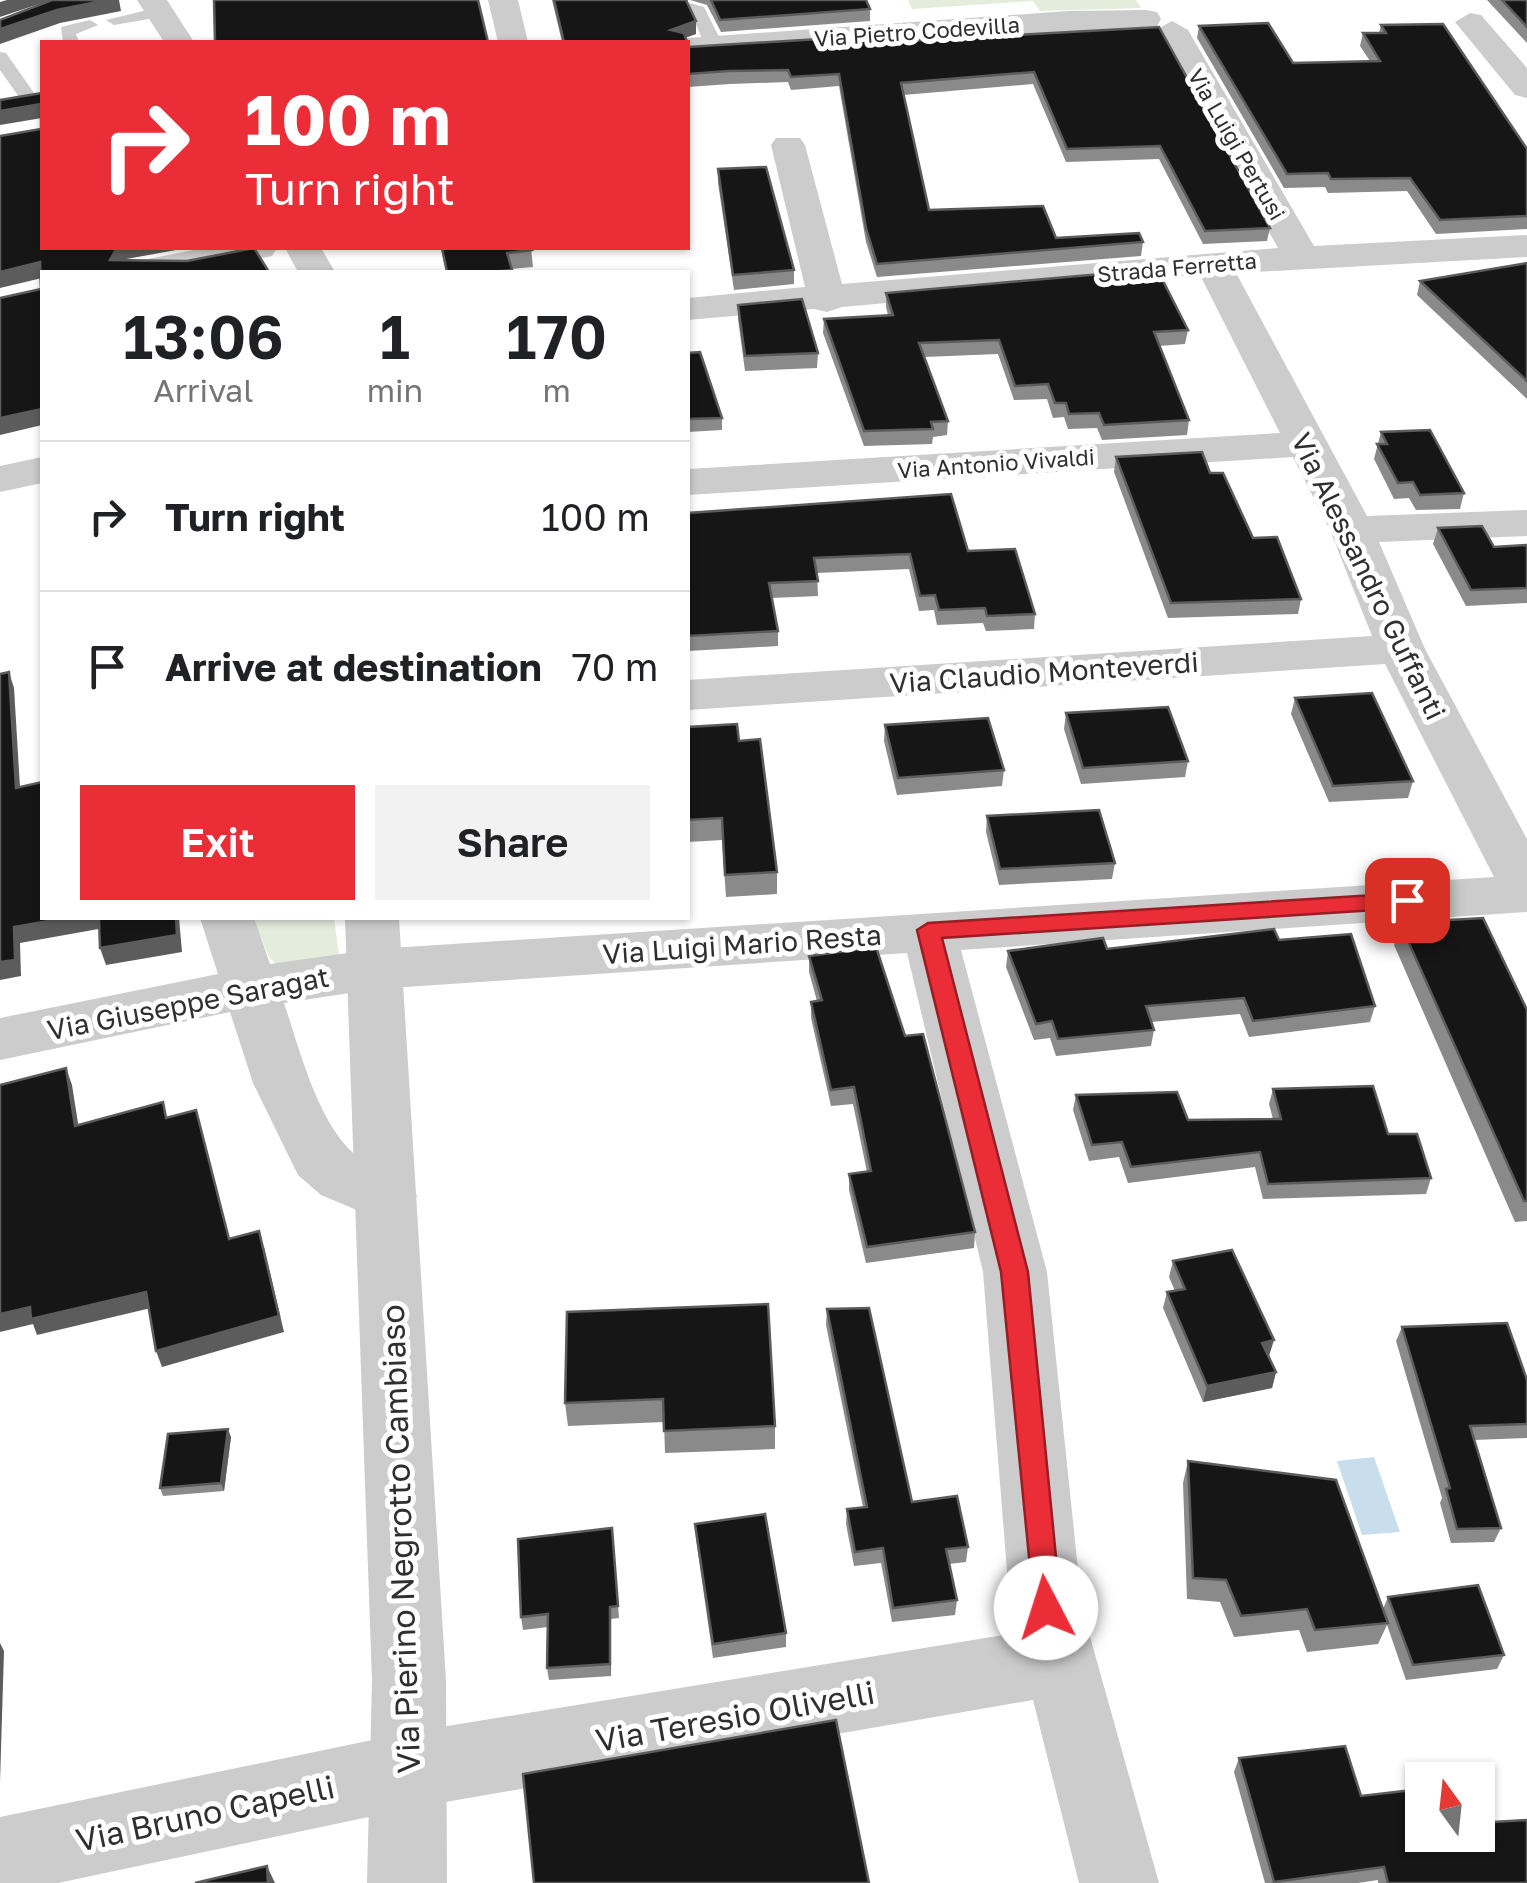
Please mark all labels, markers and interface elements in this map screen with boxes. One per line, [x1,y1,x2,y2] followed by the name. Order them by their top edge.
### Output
[813,10,1021,52] street label: Via Pietro Codevilla
[1183,63,1291,225] street label: Via Luigi Pertusi
[245,76,451,160] text: 100 m
[80,80,210,210] icon: right
[245,161,455,215] text: Turn right
[1096,247,1258,287] street label: Strada Ferretta
[123,300,284,372] text: 13:06
[380,300,410,372] text: 1
[506,300,607,372] text: 170
[153,371,253,409] text: Arrival
[367,371,423,409] text: min
[542,371,571,409] text: m
[1285,427,1453,725] street label: Via Alessandro Guffanti
[896,443,1096,483] street label: Via Antonio Vivaldi
[80,489,135,544] icon: right
[165,494,345,539] text: Turn right
[541,494,650,539] text: 100 m
[80,639,135,694] icon: arrive
[165,644,542,689] text: Arrive at destination
[572,644,659,689] text: 70 m
[888,645,1200,699] street label: Via Claudio Monteverdi
[80,785,355,900] button: Exit
[375,785,650,900] button: Share
[1365,858,1450,943] pin
[1380,873,1435,928] icon: arrive
[601,918,883,970] street label: Via Luigi Mario Resta
[44,959,332,1047] street label: Via Giuseppe Saragat
[373,1304,427,1774] street label: Via Pierino Negrotto Cambiaso
[994,1556,1098,1660] position arrow
[593,1673,877,1759] street label: Via Teresio Olivelli
[1405,1762,1495,1852] north arrow
[1405,1762,1495,1852] map controls
[72,1767,338,1859] street label: Via Bruno Capelli

